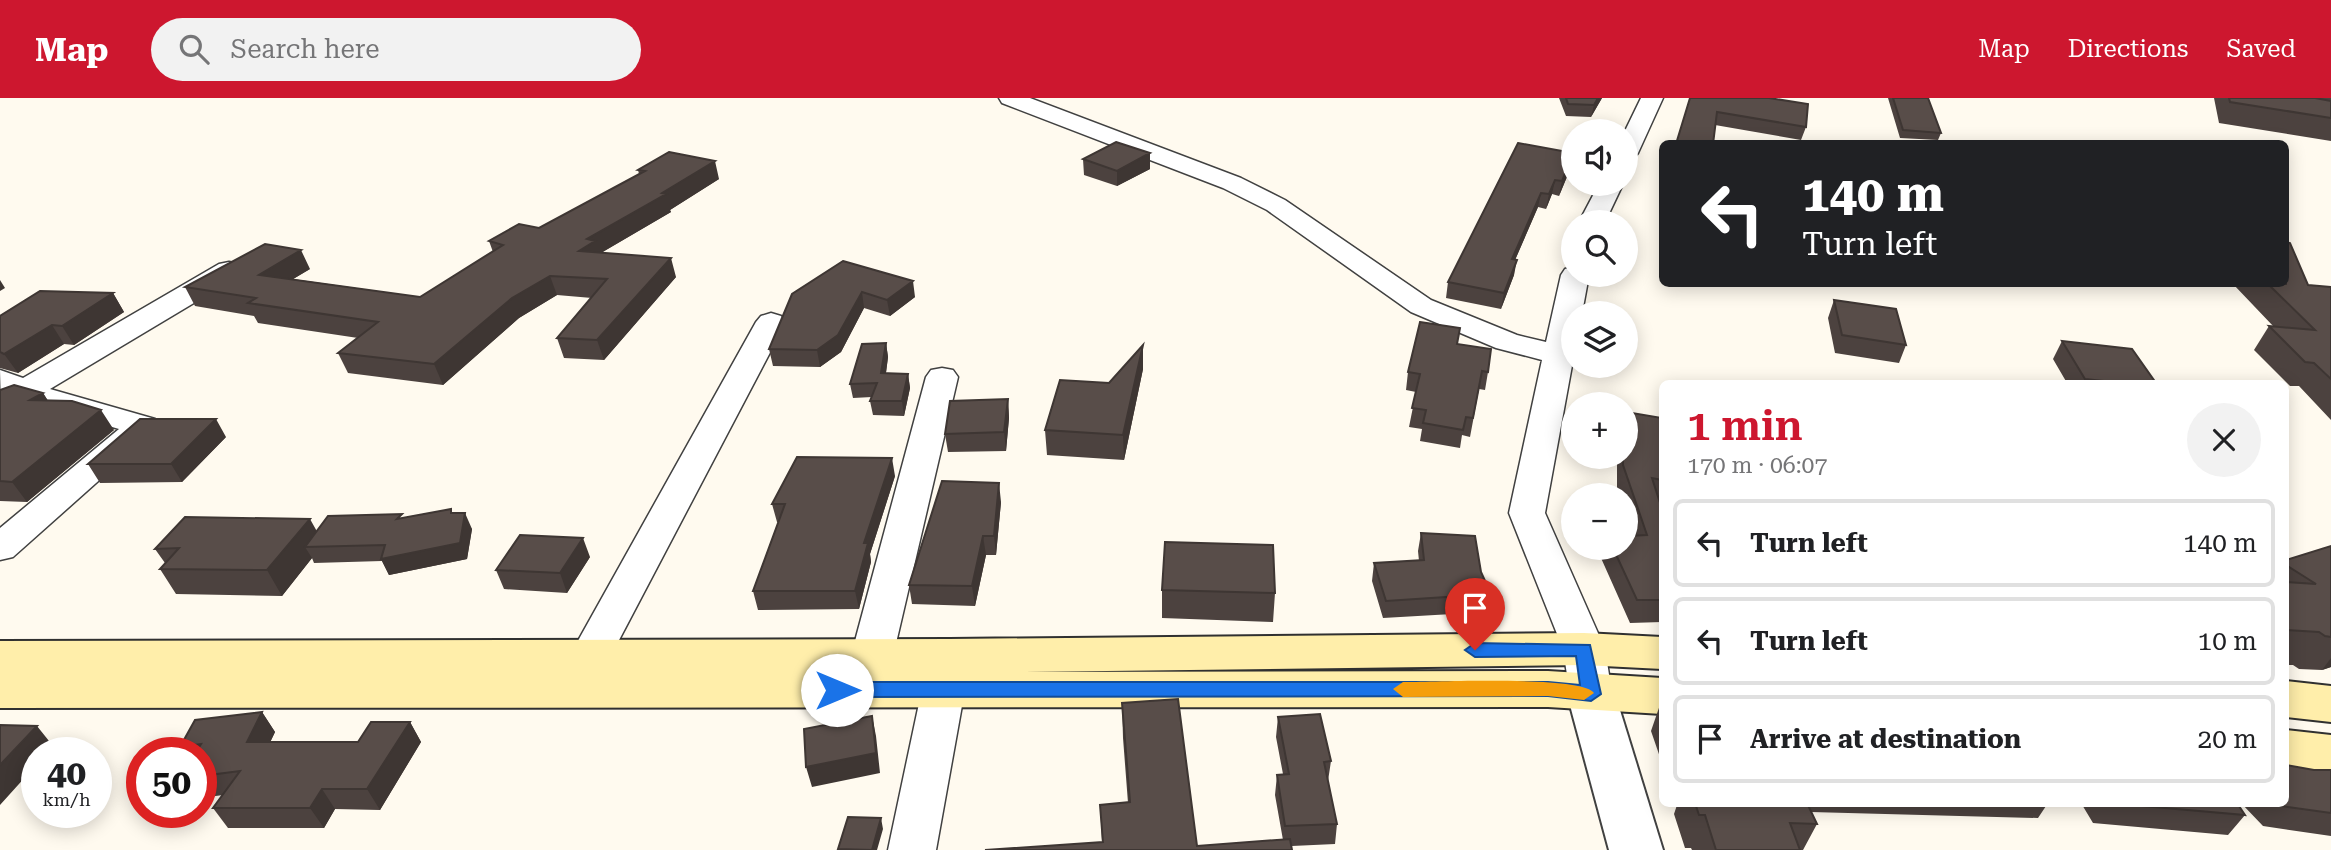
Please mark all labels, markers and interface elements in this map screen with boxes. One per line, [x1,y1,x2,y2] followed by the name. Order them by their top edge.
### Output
[151,18,641,81] search box
[35,30,109,69] text: Map
[175,30,213,68] icon: search
[231,34,380,64] text: Search here
[1978,35,2030,63] text: Map
[2068,35,2188,63] text: Directions
[2226,35,2296,63] text: Saved
[1561,119,1638,560] map controls
[1561,119,1638,196] button: sound
[1802,166,1944,223] text: 140 m
[1687,168,1778,259] icon: left
[1561,210,1638,287] button: search
[1802,225,1937,263] text: Turn left
[1561,301,1638,378] button: layers
[1561,392,1638,469] button: +
[1687,401,1803,450] text: 1 min
[2187,403,2261,477] button: close
[1687,452,1827,479] text: 170 m · 06:07
[1561,483,1638,560] button: −
[1691,524,1729,562] icon: left
[1750,528,1868,558] text: Turn left
[2183,528,2257,558] text: 140 m
[1445,578,1505,650] pin
[1456,589,1494,627] icon: arrive
[1691,622,1729,660] icon: left
[1750,626,1868,656] text: Turn left
[2198,626,2257,656] text: 10 m
[800,653,874,727] position arrow
[1691,720,1729,758] icon: arrive
[1750,724,2021,754] text: Arrive at destination
[2198,724,2257,754] text: 20 m
[126,737,217,828] speed limit sign: 50
[47,753,86,794] text: 40
[42,789,91,810] text: km/h

